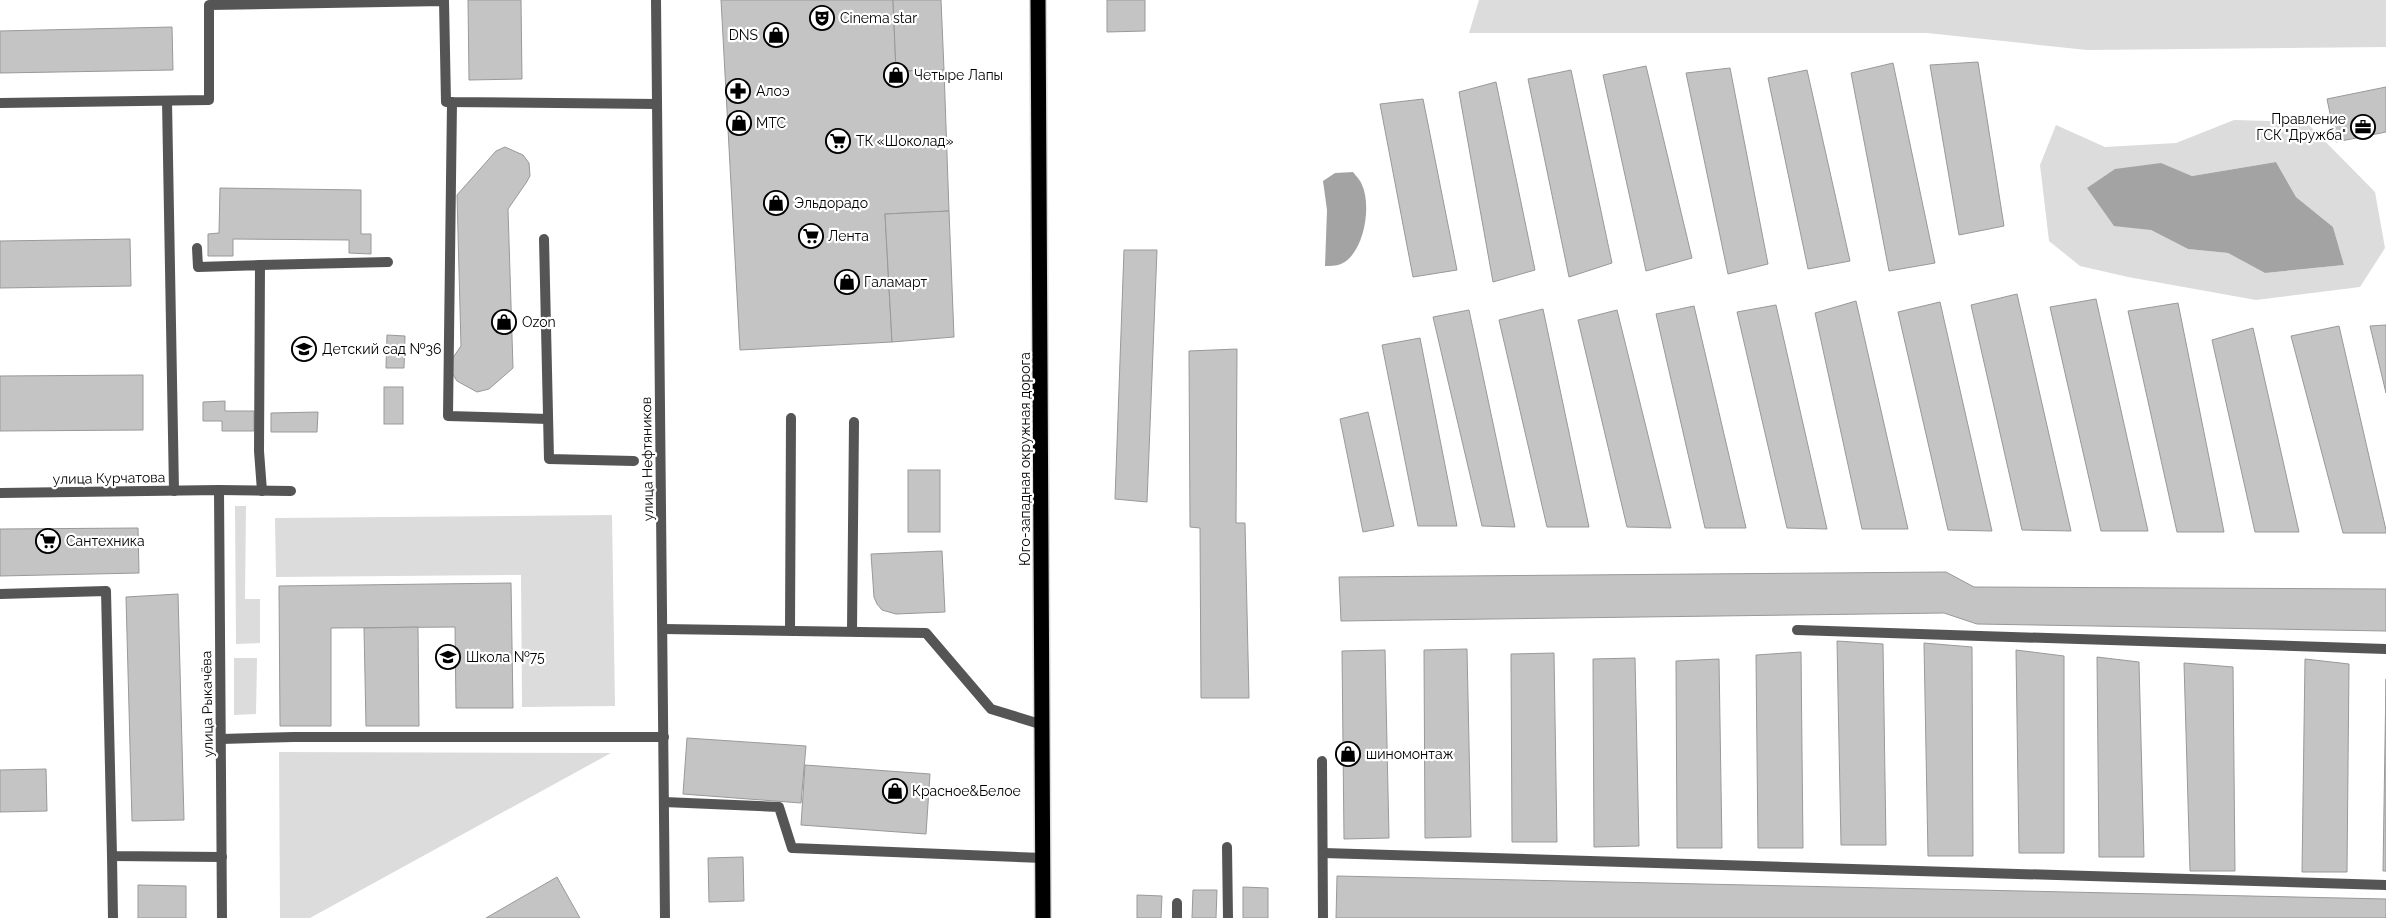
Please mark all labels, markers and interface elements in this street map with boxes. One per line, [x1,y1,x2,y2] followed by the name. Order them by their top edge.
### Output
[809,5,835,31] theatre icon: Cinema star
[840,10,917,26] place label: Cinema star
[763,22,789,48] shop icon: DNS
[729,27,758,43] place label: DNS
[883,62,909,88] shop icon: Четыре Лапы
[914,67,1003,83] place label: Четыре Лапы
[725,78,751,104] pharmacy icon: Алоэ
[756,83,790,99] place label: Алоэ
[726,110,752,136] shop icon: МТС
[2256,111,2346,143] place label: Правление ГСК "Дружба"
[2350,114,2376,140] office icon: Правление ГСК "Дружба"
[756,115,786,131] place label: МТС
[825,128,851,154] supermarket icon: ТК «Шоколад»
[856,133,953,149] place label: ТК «Шоколад»
[763,190,789,216] shop icon: Эльдорадо
[794,195,868,211] place label: Эльдорадо
[798,223,824,249] supermarket icon: Лента
[828,228,869,244] place label: Лента
[834,269,860,295] shop icon: Галамарт
[864,274,928,290] place label: Галамарт
[491,309,517,335] shop icon: Ozon
[522,314,556,330] place label: Ozon
[291,336,317,362] school or university icon: Детский сад №36
[322,341,441,357] place label: Детский сад №36
[1017,352,1033,566] street label: Юго-западная окружная дорога
[638,397,656,521] street label: улица Нефтяников
[53,469,165,487] street label: улица Курчатова
[35,528,61,554] supermarket icon: Сантехника
[66,533,145,549] place label: Сантехника
[435,644,461,670] school or university icon: Школа №75
[466,649,545,665] place label: Школа №75
[198,650,216,758] street label: улица Рыкачёва
[1335,741,1361,767] shop icon: шиномонтаж
[1366,746,1454,762] place label: шиномонтаж
[882,778,908,804] shop icon: Красное&Белое
[912,783,1021,799] place label: Красное&Белое

